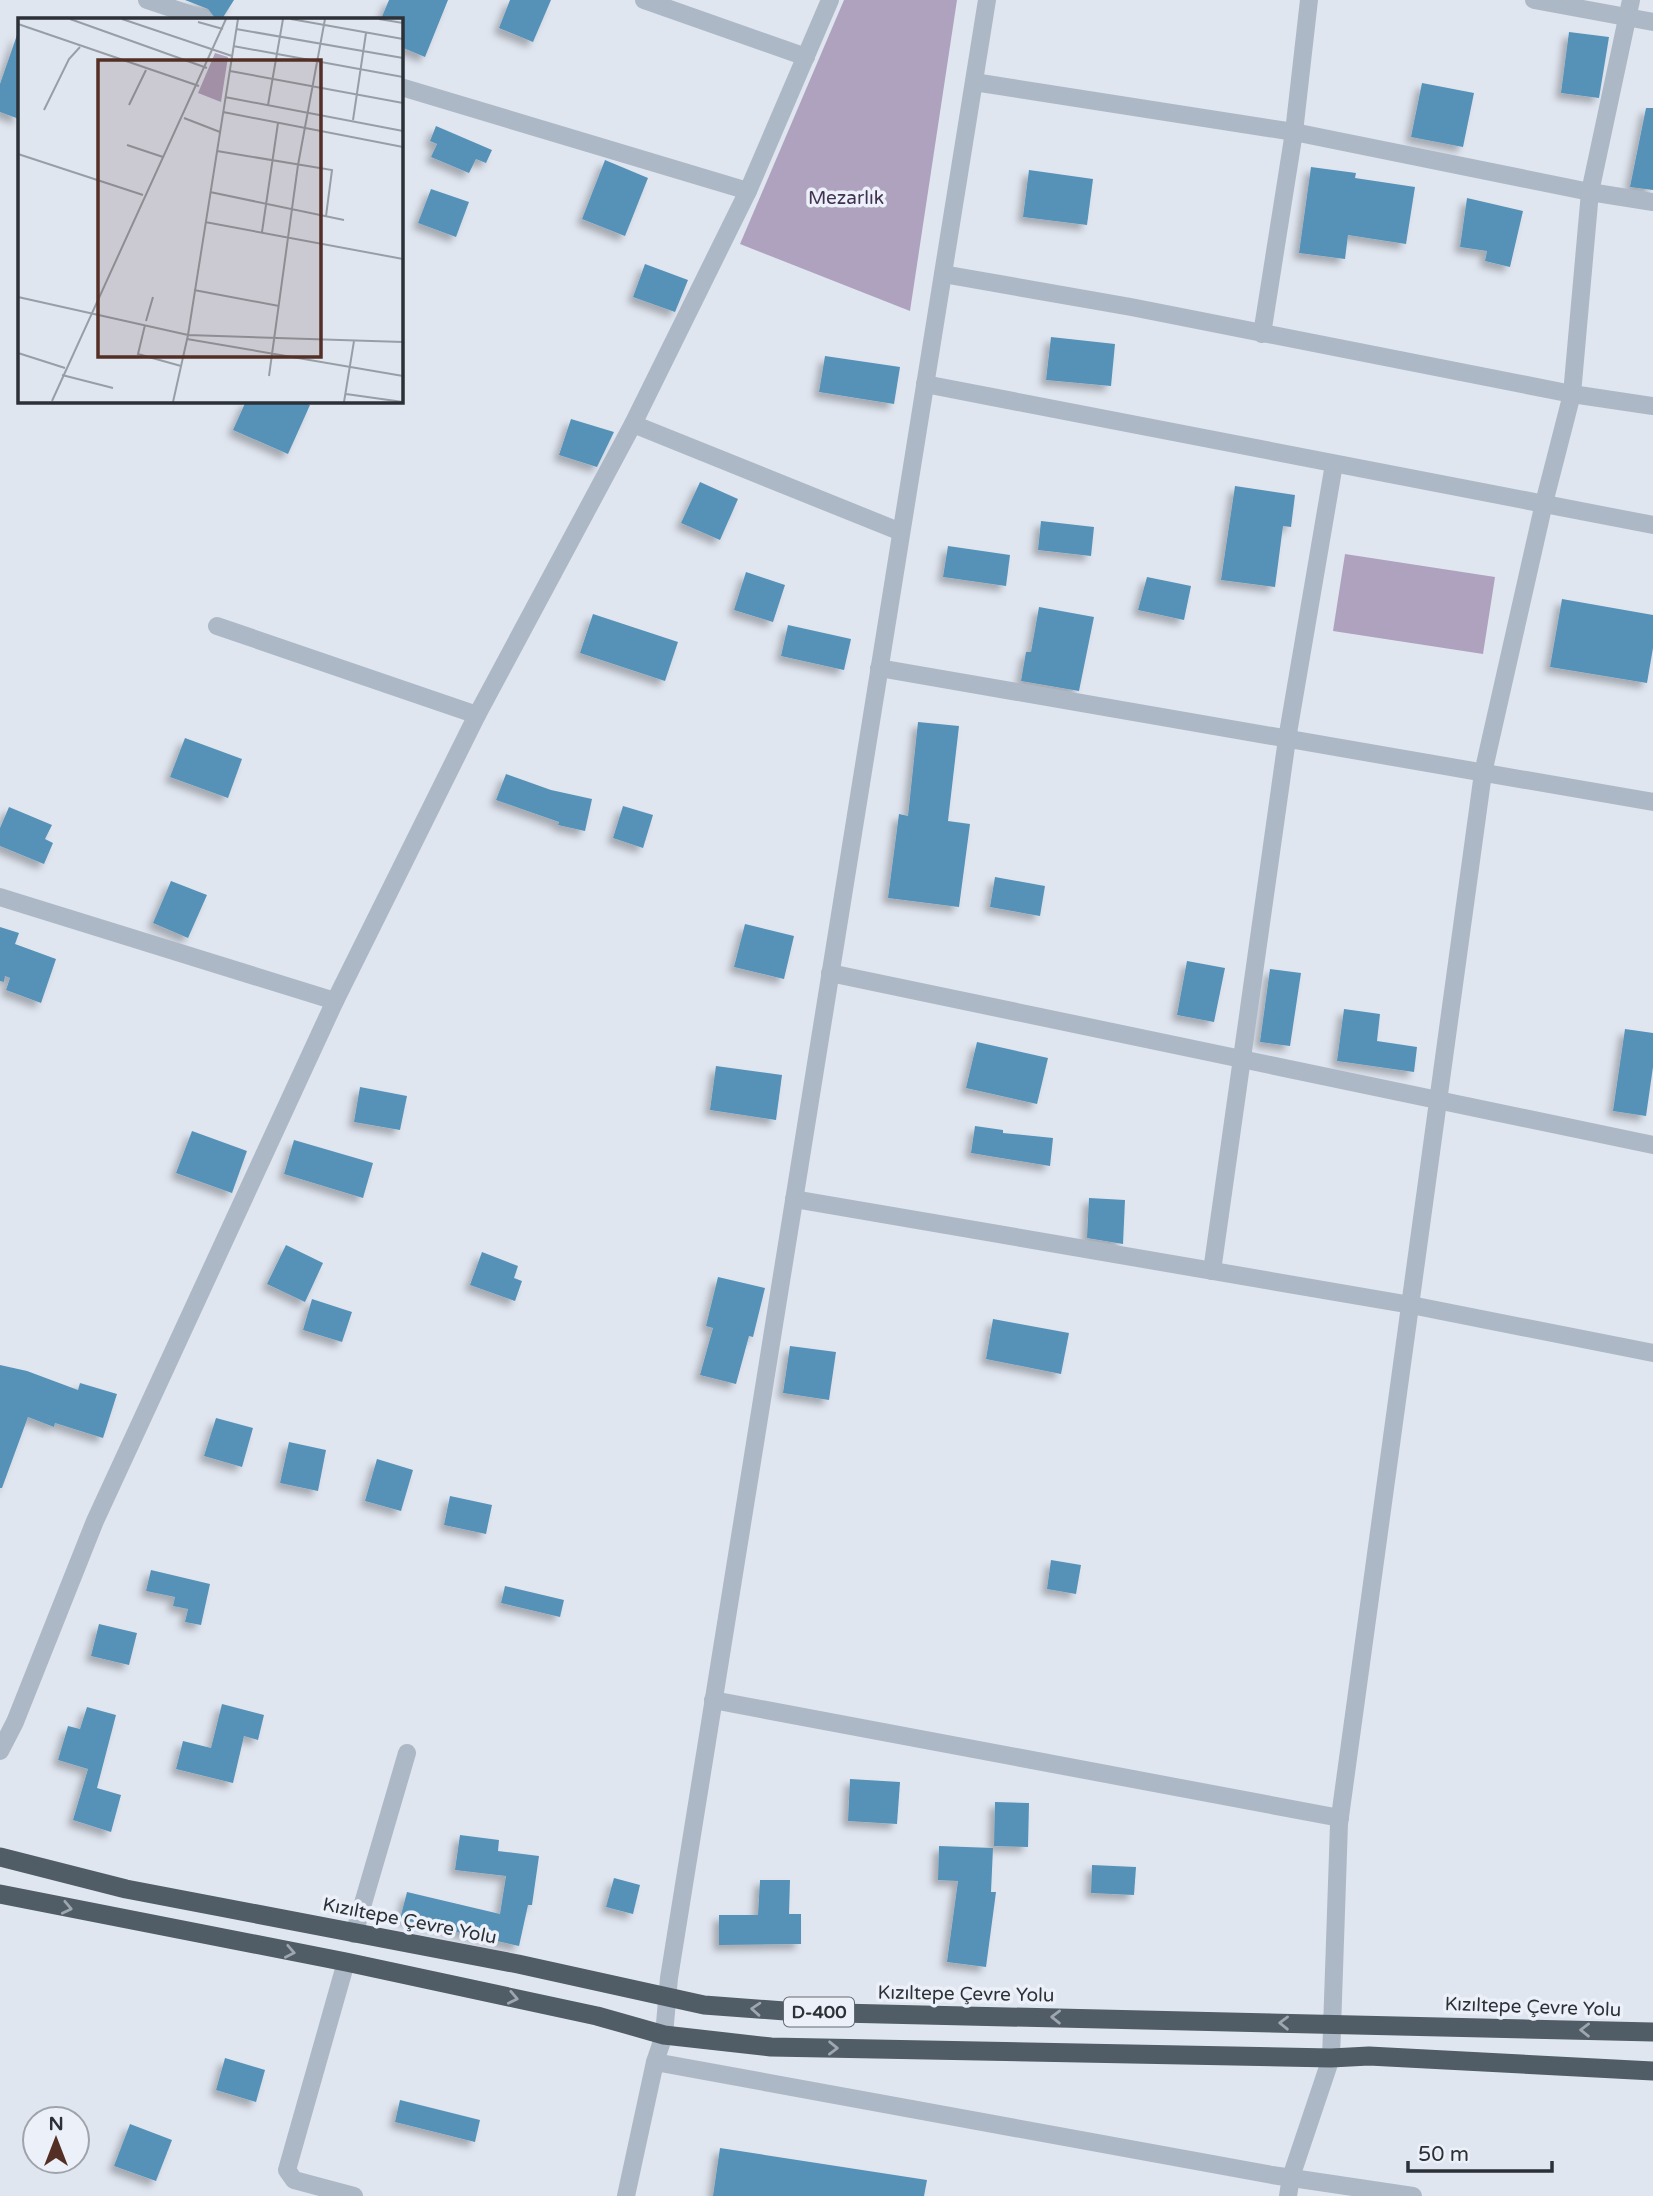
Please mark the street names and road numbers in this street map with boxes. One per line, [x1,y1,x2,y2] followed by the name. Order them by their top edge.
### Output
[321,1893,499,1949] street label: Kızıltepe Çevre Yolu
[877,1981,1055,2007] street label: Kızıltepe Çevre Yolu
[1444,1993,1622,2021] street label: Kızıltepe Çevre Yolu
[784,1998,854,2026] road number: D-400

